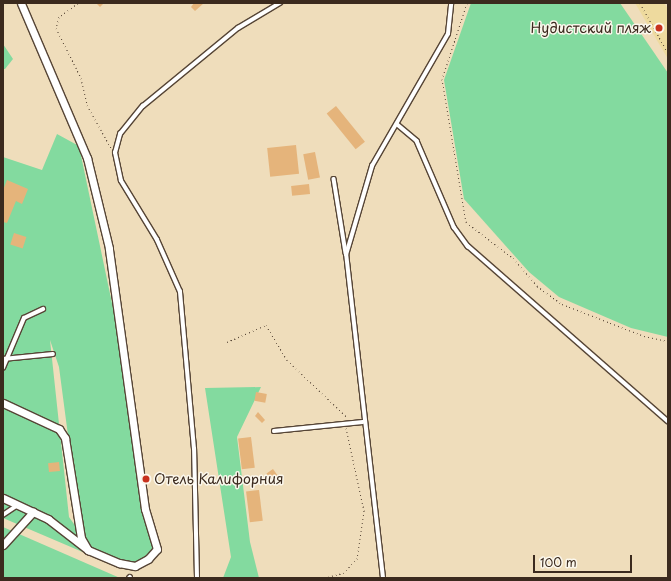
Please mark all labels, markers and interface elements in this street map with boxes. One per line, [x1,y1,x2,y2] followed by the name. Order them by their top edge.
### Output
[530,20,651,36] place label: Нудистский пляж
[654,23,664,33] marker: Нудистский пляж
[154,471,284,487] place label: Отель Калифорния
[141,474,151,484] marker: Отель Калифорния
[535,547,634,573] scale bar
[540,553,577,571] text: 100 m

